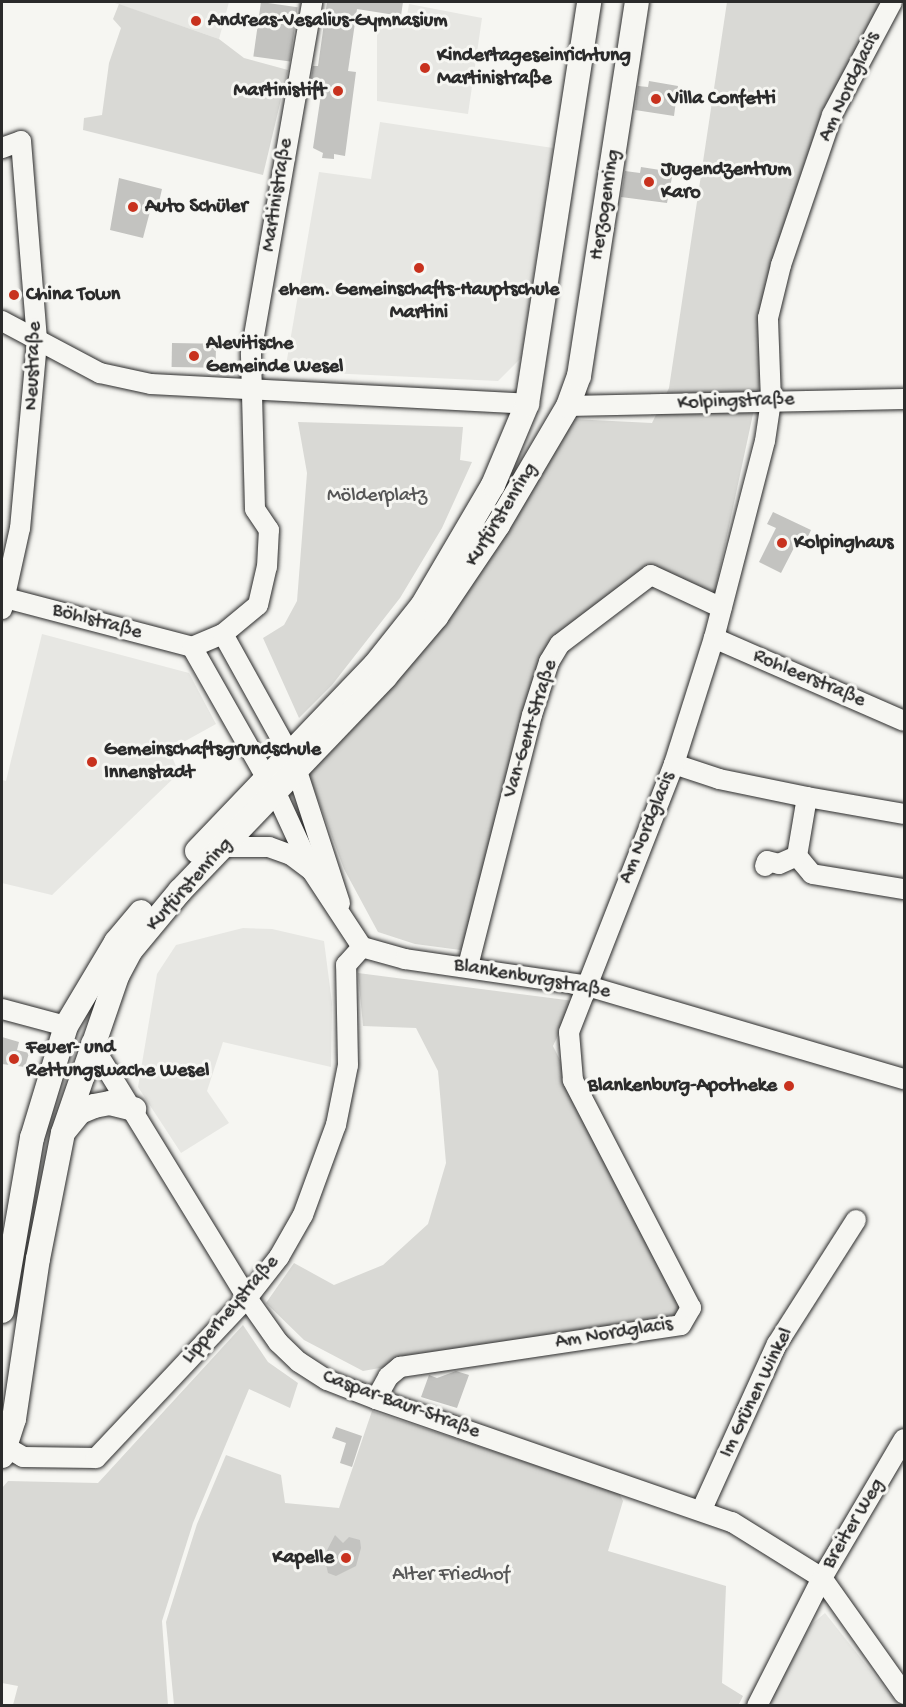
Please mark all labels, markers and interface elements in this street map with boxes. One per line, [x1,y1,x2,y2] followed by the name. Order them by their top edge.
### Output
[208,9,447,33] place label: Andreas-Vesalius-Gymnasium
[189,14,203,28] marker: Andreas-Vesalius-Gymnasium
[814,28,886,146] street label: Am Nordglacis
[437,45,631,92] place label: Kindertageseinrichtung Martinistraße
[418,61,432,75] marker: Kindertageseinrichtung Martinistraße
[233,79,326,103] place label: Martinistift
[331,84,345,98] marker: Martinistift
[668,87,776,111] place label: Villa Confetti
[649,92,663,106] marker: Villa Confetti
[257,137,299,253] street label: Martinistraße
[585,148,627,262] street label: Herzogenring
[661,158,791,205] place label: Jugendzentrum Karo
[642,175,656,189] marker: Jugendzentrum Karo
[145,195,247,219] place label: Auto Schüler
[126,200,140,214] marker: Auto Schüler
[412,261,426,275] marker: ehem. Gemeinschafts-Hauptschule Martini
[279,278,559,325] place label: ehem. Gemeinschafts-Hauptschule Martini
[26,283,120,307] place label: China Town
[7,288,21,302] marker: China Town
[20,321,48,411] street label: Neustraße
[206,332,343,379] place label: Alevitische Gemeinde Wesel
[187,349,201,363] marker: Alevitische Gemeinde Wesel
[677,388,795,416] street label: Kolpingstraße
[461,459,543,571] street label: Kurfürstenring
[327,484,427,508] park label: Mölderplatz
[794,531,893,555] place label: Kolpinghaus
[775,536,789,550] marker: Kolpinghaus
[49,599,145,645] street label: Böhlstraße
[749,645,869,713] street label: Rohleerstraße
[499,657,563,801] street label: Van-Gent-Straße
[104,738,321,785] place label: Gemeinschaftsgrundschule Innenstadt
[85,755,99,769] marker: Gemeinschaftsgrundschule Innenstadt
[615,769,681,887] street label: Am Nordglacis
[142,833,238,937] street label: Kurfürstenring
[452,953,612,1005] street label: Blankenburgstraße
[26,1036,209,1083] place label: Feuer- und Rettungswache Wesel
[7,1052,21,1066] marker: Feuer- und Rettungswache Wesel
[588,1074,777,1098] place label: Blankenburg-Apotheke
[782,1079,796,1093] marker: Blankenburg-Apotheke
[177,1251,285,1369] street label: Lipperheystraße
[554,1313,674,1355] street label: Am Nordglacis
[715,1324,799,1462] street label: Im Grünen Winkel
[319,1365,483,1445] street label: Caspar-Baur-Straße
[818,1475,890,1573] street label: Breiter Weg
[273,1546,334,1570] place label: Kapelle
[339,1551,353,1565] marker: Kapelle
[392,1563,510,1587] park label: Alter Friedhof

